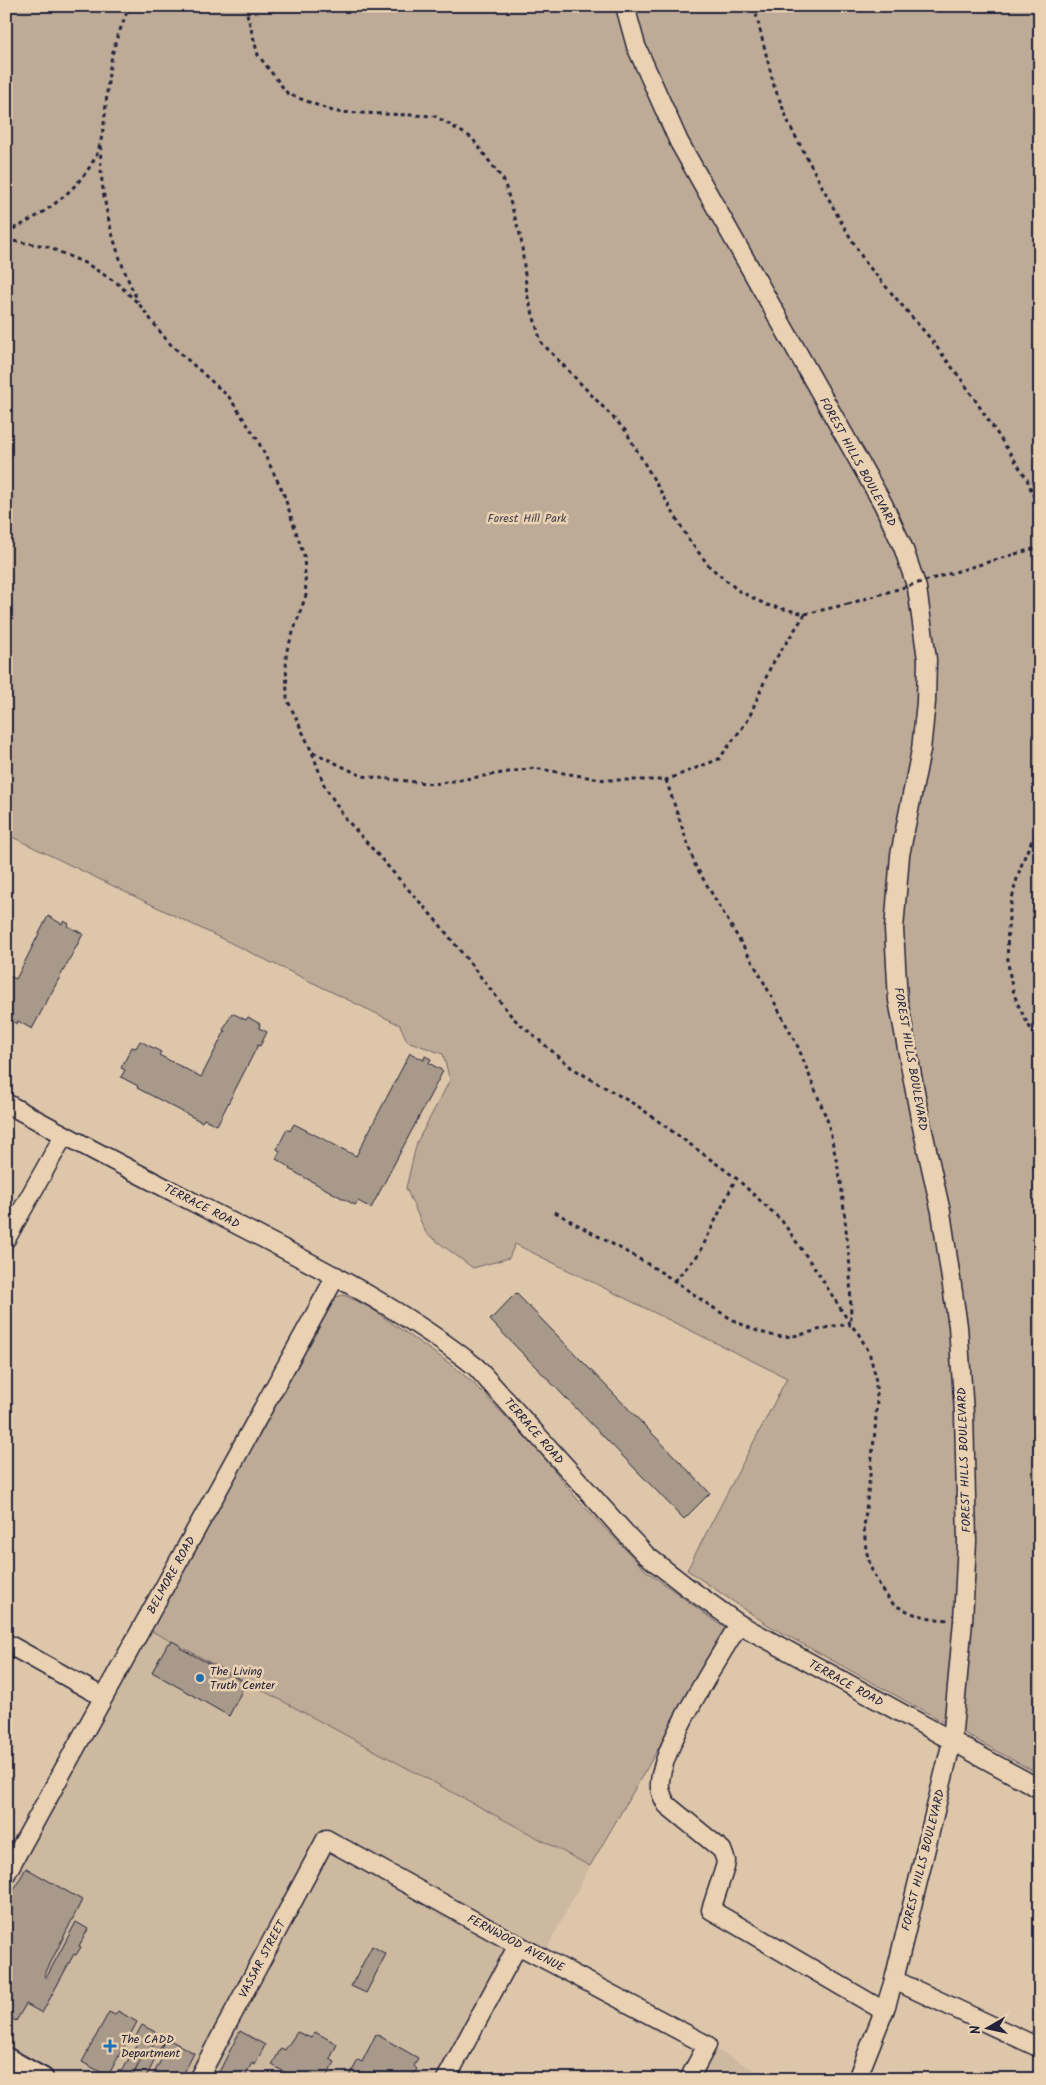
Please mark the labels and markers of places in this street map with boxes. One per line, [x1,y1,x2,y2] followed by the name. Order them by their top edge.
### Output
[210,1662,276,1695] place label: The Living Truth Center
[194,1672,206,1684] marker: The Living Truth Center
[121,2030,180,2063] place label: The CADD Department
[103,2039,117,2053] marker: The CADD Department

